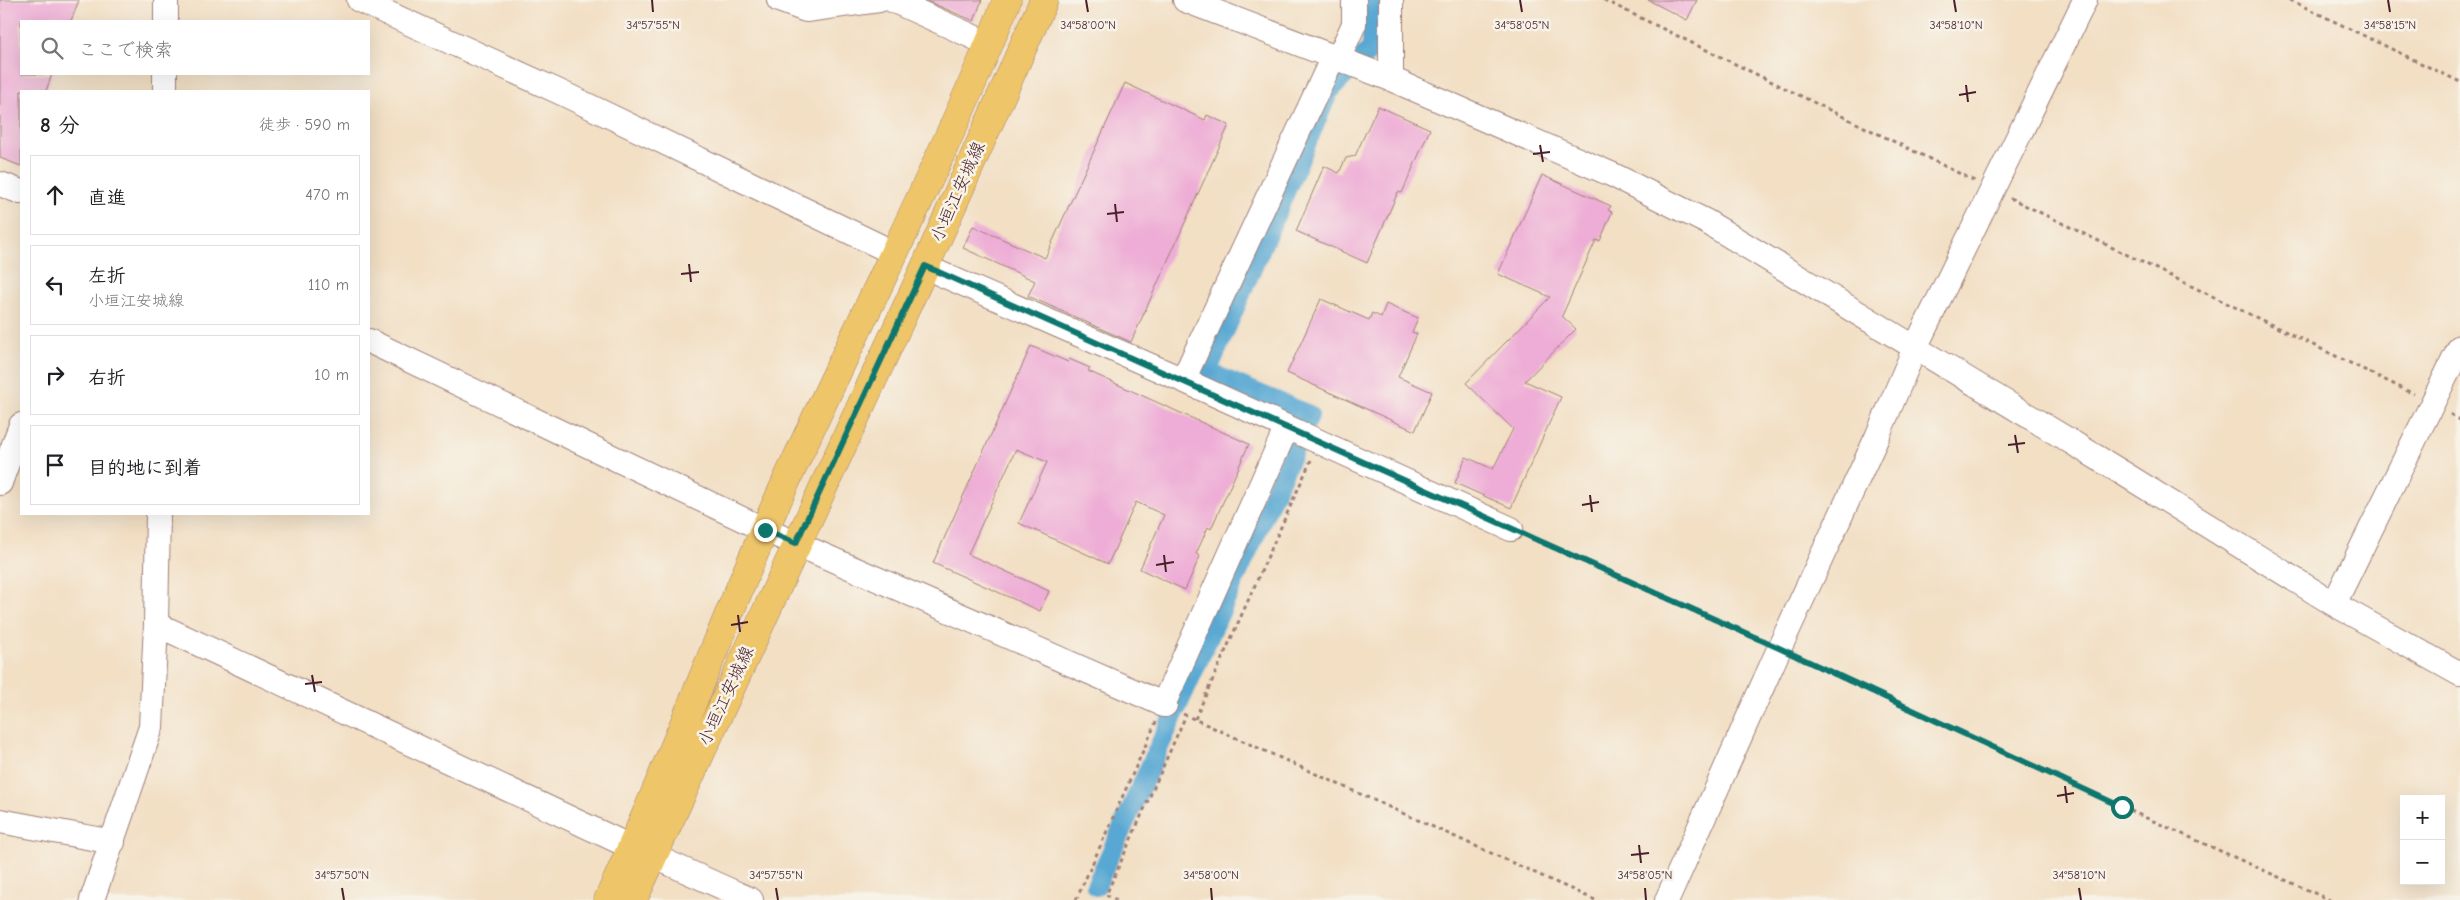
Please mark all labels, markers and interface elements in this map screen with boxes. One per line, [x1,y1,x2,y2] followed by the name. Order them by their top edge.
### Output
[626,18,680,32] text: 34°57'55"N
[1060,18,1116,32] text: 34°58'00"N
[1495,18,1549,32] text: 34°58'05"N
[1929,18,1983,32] text: 34°58'10"N
[2364,18,2416,32] text: 34°58'15"N
[20,20,370,75] search box
[38,34,66,62] icon: search
[78,39,173,61] text: ここで検索
[40,113,79,137] text: 8 分
[259,116,350,134] text: 徒歩 · 590 m
[926,138,990,246] street label: 小垣江安城線
[41,181,69,209] icon: ahead
[305,186,349,204] text: 470 m
[88,187,126,209] text: 直進
[88,265,126,287] text: 左折
[41,271,69,299] icon: left
[308,276,349,294] text: 110 m
[88,292,184,310] text: 小垣江安城線
[41,361,69,389] icon: right
[314,366,349,384] text: 10 m
[88,367,126,389] text: 右折
[41,451,69,479] icon: arrive
[88,457,202,479] text: 目的地に到着
[754,519,777,542] route end
[694,643,758,749] street label: 小垣江安城線
[2400,795,2445,885] map controls
[2400,795,2445,840] button: +
[2111,796,2134,819] route start
[2400,840,2445,885] button: −
[315,868,369,882] text: 34°57'50"N
[749,868,803,882] text: 34°57'55"N
[1183,868,1239,882] text: 34°58'00"N
[1618,868,1672,882] text: 34°58'05"N
[2052,868,2106,882] text: 34°58'10"N

